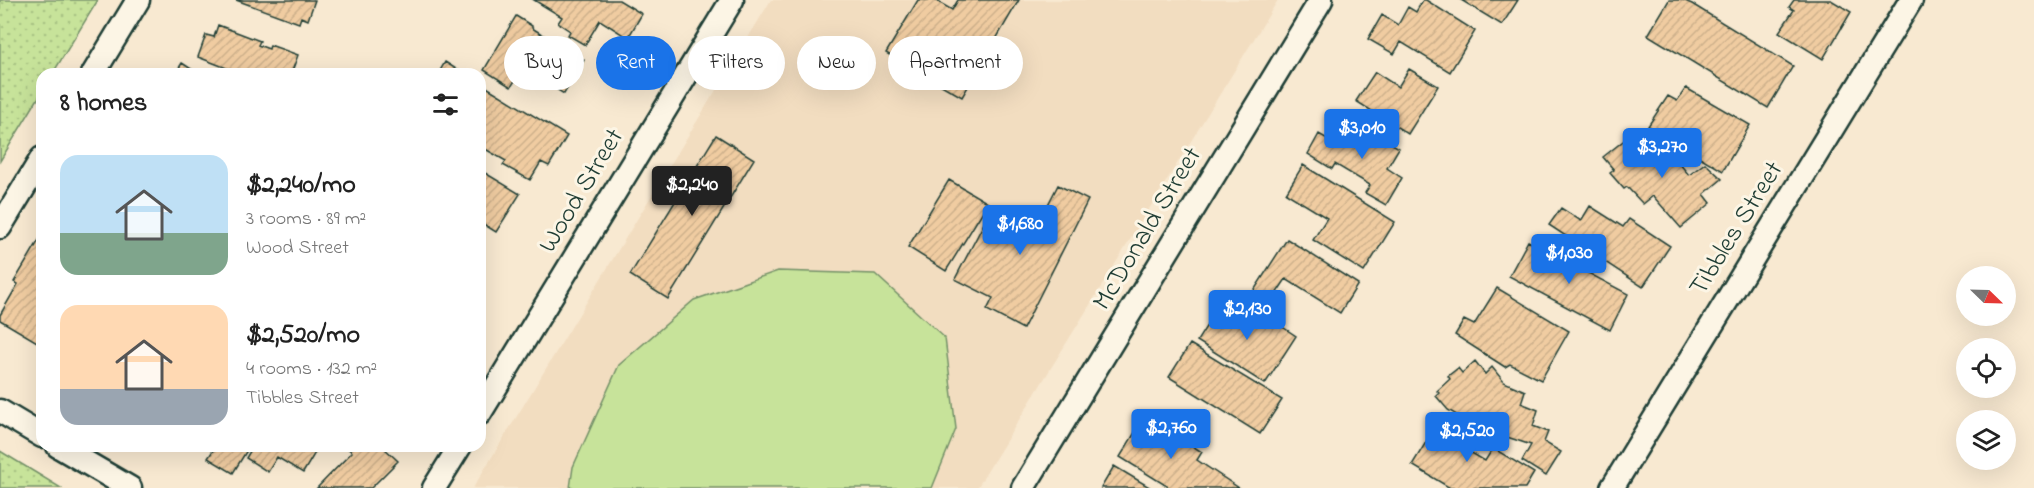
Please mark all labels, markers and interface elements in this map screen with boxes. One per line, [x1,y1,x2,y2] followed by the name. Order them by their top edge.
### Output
[504,36,584,90] chip: Buy
[596,36,676,90] chip: Rent
[688,36,785,90] chip: Filters
[797,36,876,90] chip: New
[888,36,1023,90] chip: Apartment
[60,85,147,123] text: 8 homes
[429,88,462,121] icon: filters
[1313,109,1411,160] pin: $3,010
[1338,114,1386,143] text: $3,010
[529,121,635,261] street label: Wood Street
[1613,128,1711,179] pin: $3,270
[1637,133,1687,162] text: $3,270
[1084,140,1212,318] street label: McDonald Street
[1680,154,1794,304] street label: Tibbles Street
[643,166,741,217] pin: $2,240
[246,167,356,205] text: $2,240/mo
[666,171,718,200] text: $2,240
[108,179,180,251] icon: home
[246,205,366,234] text: 3 rooms · 89 m²
[971,205,1069,256] pin: $1,680
[997,210,1043,239] text: $1,680
[246,234,349,263] text: Wood Street
[1520,234,1618,285] pin: $1,030
[1545,239,1593,268] text: $1,030
[1956,266,2016,326] north arrow
[1956,266,2016,470] map controls
[1198,290,1296,341] pin: $2,130
[1223,295,1271,324] text: $2,130
[246,317,360,355] text: $2,520/mo
[108,329,180,401] icon: home
[1956,338,2016,398] button: locate
[246,355,377,384] text: 4 rooms · 132 m²
[246,384,359,413] text: Tibbles Street
[1122,409,1220,460] pin: $2,760
[1956,410,2016,470] button: layers
[1418,412,1516,463] pin: $2,520
[1145,414,1197,443] text: $2,760
[1439,417,1495,446] text: $2,520

